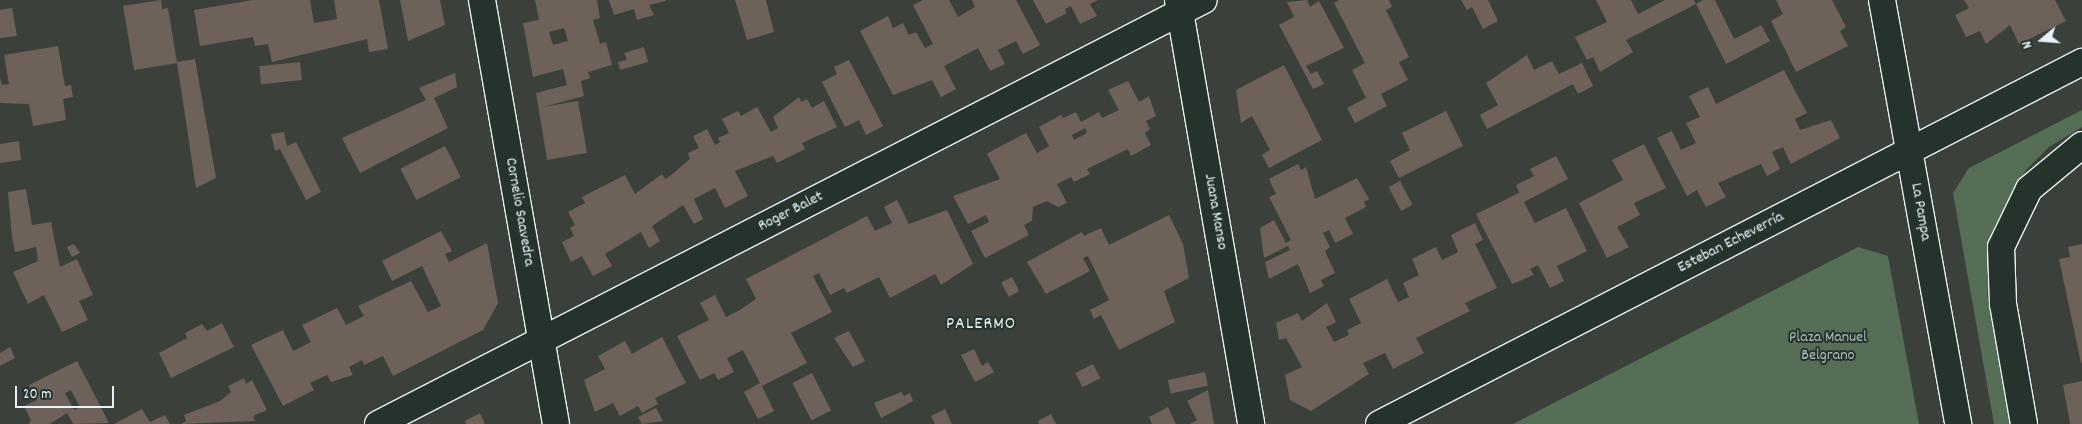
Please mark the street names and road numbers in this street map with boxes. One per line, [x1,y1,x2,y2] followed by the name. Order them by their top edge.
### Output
[500,156,538,268] street label: Cornelio Saavedra
[1199,172,1231,252] street label: Juana Manso
[1905,182,1935,242] street label: La Pampa
[755,187,827,237] street label: Roger Balet
[1675,208,1787,278] street label: Esteban Echeverría

